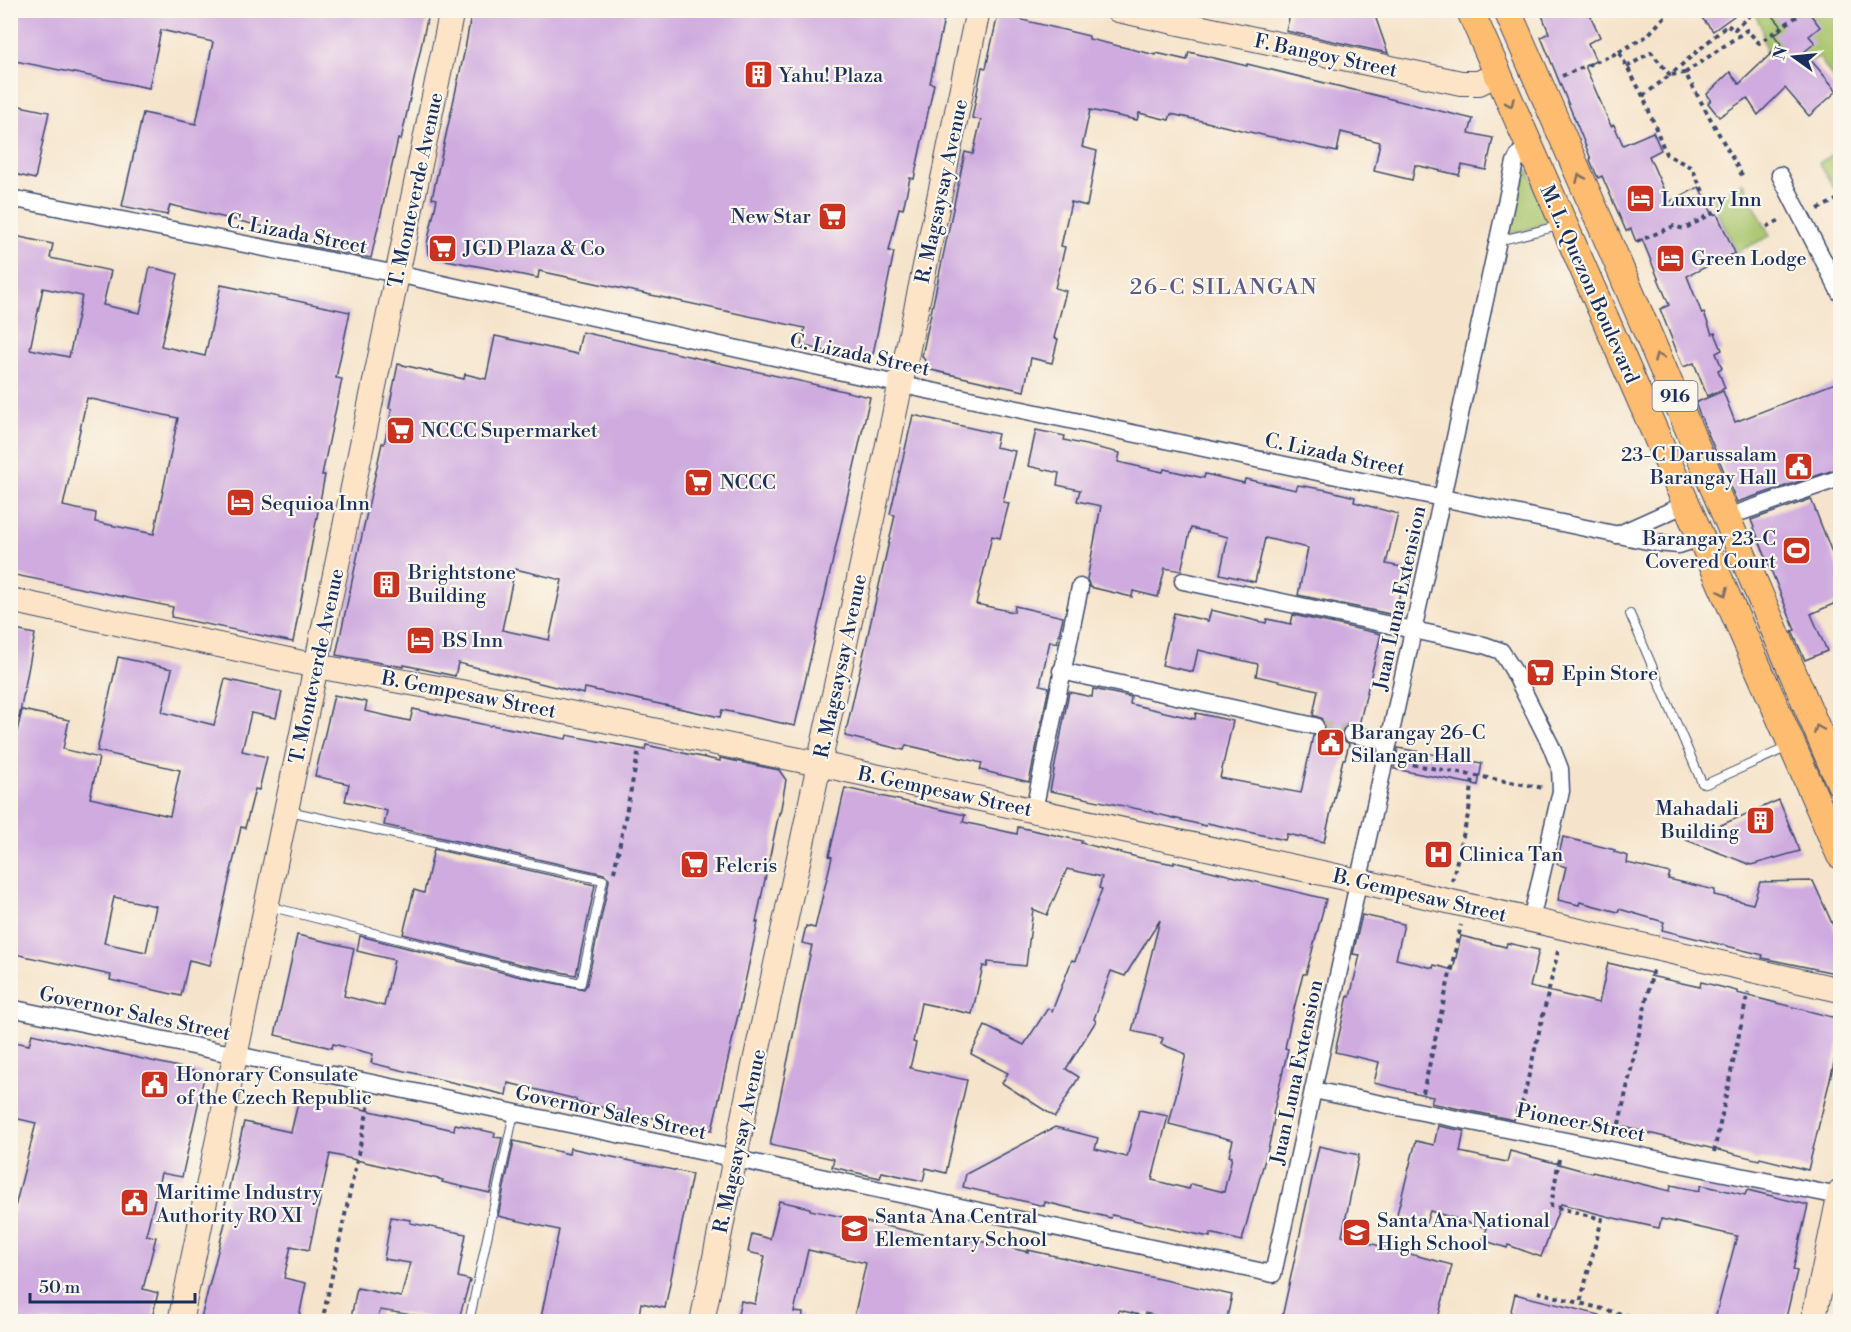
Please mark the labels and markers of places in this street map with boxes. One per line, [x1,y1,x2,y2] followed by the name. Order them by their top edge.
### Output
[742,59,774,91] building icon: Yahu! Plaza
[778,64,884,89] place label: Yahu! Plaza
[1624,183,1656,215] hotel icon: Luxury Inn
[1661,188,1762,213] place label: Luxury Inn
[816,200,848,232] supermarket icon: New Star
[731,205,811,230] place label: New Star
[426,232,458,264] supermarket icon: JGD Plaza & Co
[462,237,605,262] place label: JGD Plaza & Co
[1654,242,1686,274] hotel icon: Green Lodge
[1691,247,1807,272] place label: Green Lodge
[384,414,416,446] supermarket icon: NCCC Supermarket
[421,419,598,444] place label: NCCC Supermarket
[1621,443,1777,491] place label: 23-C Darussalam Barangay Hall
[1782,450,1814,482] public building icon: 23-C Darussalam Barangay Hall
[683,466,715,498] supermarket icon: NCCC
[720,471,776,496] place label: NCCC
[224,487,256,519] hotel icon: Sequioa Inn
[261,492,370,517] place label: Sequioa Inn
[1642,527,1776,575] place label: Barangay 23-C Covered Court
[1781,534,1813,566] sports icon: Barangay 23-C Covered Court
[407,561,516,609] place label: Brightstone Building
[371,568,403,600] building icon: Brightstone Building
[405,624,437,656] hotel icon: BS Inn
[441,629,503,654] place label: BS Inn
[1525,657,1557,689] supermarket icon: Epin Store
[1562,662,1658,687] place label: Epin Store
[1350,721,1486,769] place label: Barangay 26-C Silangan Hall
[1314,727,1346,759] public building icon: Barangay 26-C Silangan Hall
[1655,797,1740,845] place label: Mahadali Building
[1744,804,1776,836] building icon: Mahadali Building
[1422,838,1454,870] hospital icon: Clinica Tan
[1459,843,1563,868] place label: Clinica Tan
[678,849,710,881] supermarket icon: Felcris
[715,854,777,879] place label: Felcris
[176,1063,372,1111] place label: Honorary Consulate of the Czech Republic
[139,1069,171,1101] public building icon: Honorary Consulate of the Czech Republic
[155,1181,322,1229] place label: Maritime Industry Authority RO XI
[119,1187,151,1219] public building icon: Maritime Industry Authority RO XI
[875,1205,1047,1253] place label: Santa Ana Central Elementary School
[1377,1209,1550,1257] place label: Santa Ana National High School
[838,1212,870,1244] school or university icon: Santa Ana Central Elementary School
[1340,1216,1372,1248] school or university icon: Santa Ana National High School

